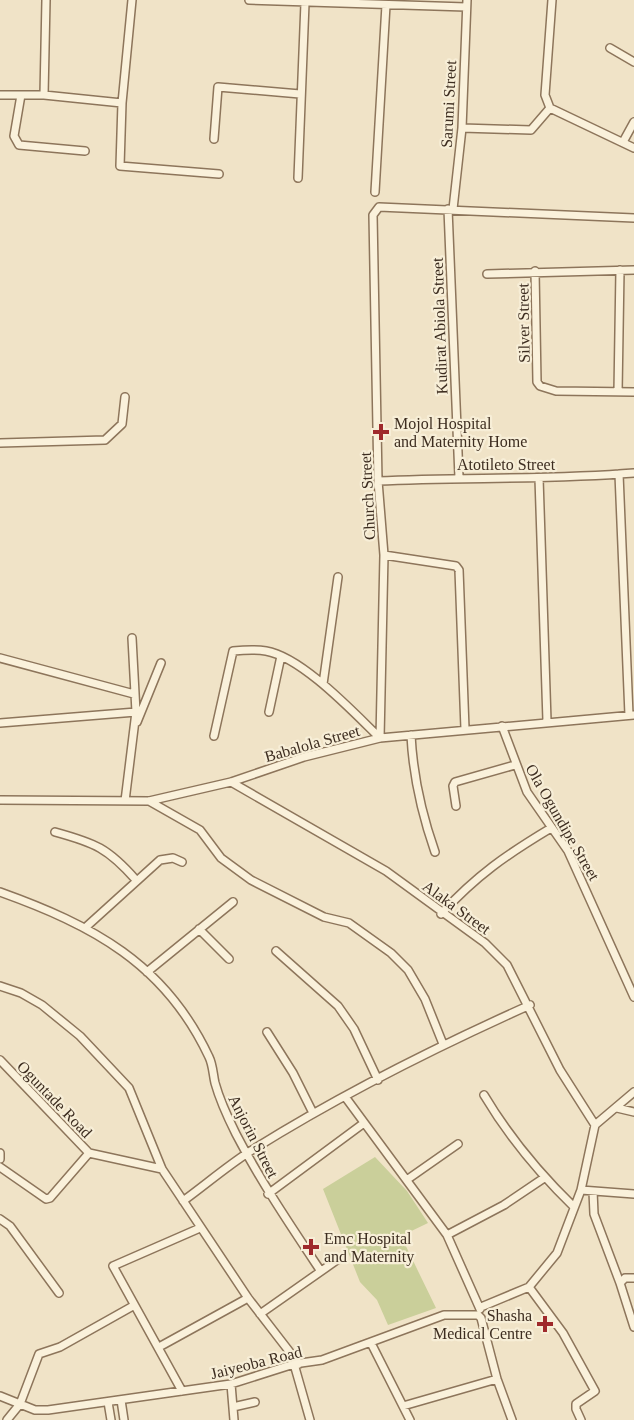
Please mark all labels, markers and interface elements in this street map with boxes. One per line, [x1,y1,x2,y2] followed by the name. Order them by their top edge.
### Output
[438,59,459,148] street label: Sarumi Street
[429,257,450,395] street label: Kudirat Abiola Street
[514,283,533,363] street label: Silver Street
[394,415,527,451] place label: Mojol Hospital and Maternity Home
[372,423,390,441] marker: Mojol Hospital and Maternity Home
[357,451,378,541] street label: Church Street
[457,456,556,473] street label: Atotileto Street
[263,722,362,765] street label: Babalola Street
[521,761,603,884] street label: Ola Ogundipe Street
[420,877,494,938] street label: Alaka Street
[13,1057,95,1142] street label: Oguntade Road
[224,1092,282,1182] street label: Anjorin Street
[324,1230,414,1266] place label: Emc Hospital and Maternity
[302,1238,320,1256] marker: Emc Hospital and Maternity
[433,1307,532,1342] place label: Shasha Medical Centre
[536,1315,554,1333] marker: Shasha Medical Centre
[209,1343,304,1383] street label: Jaiyeoba Road

